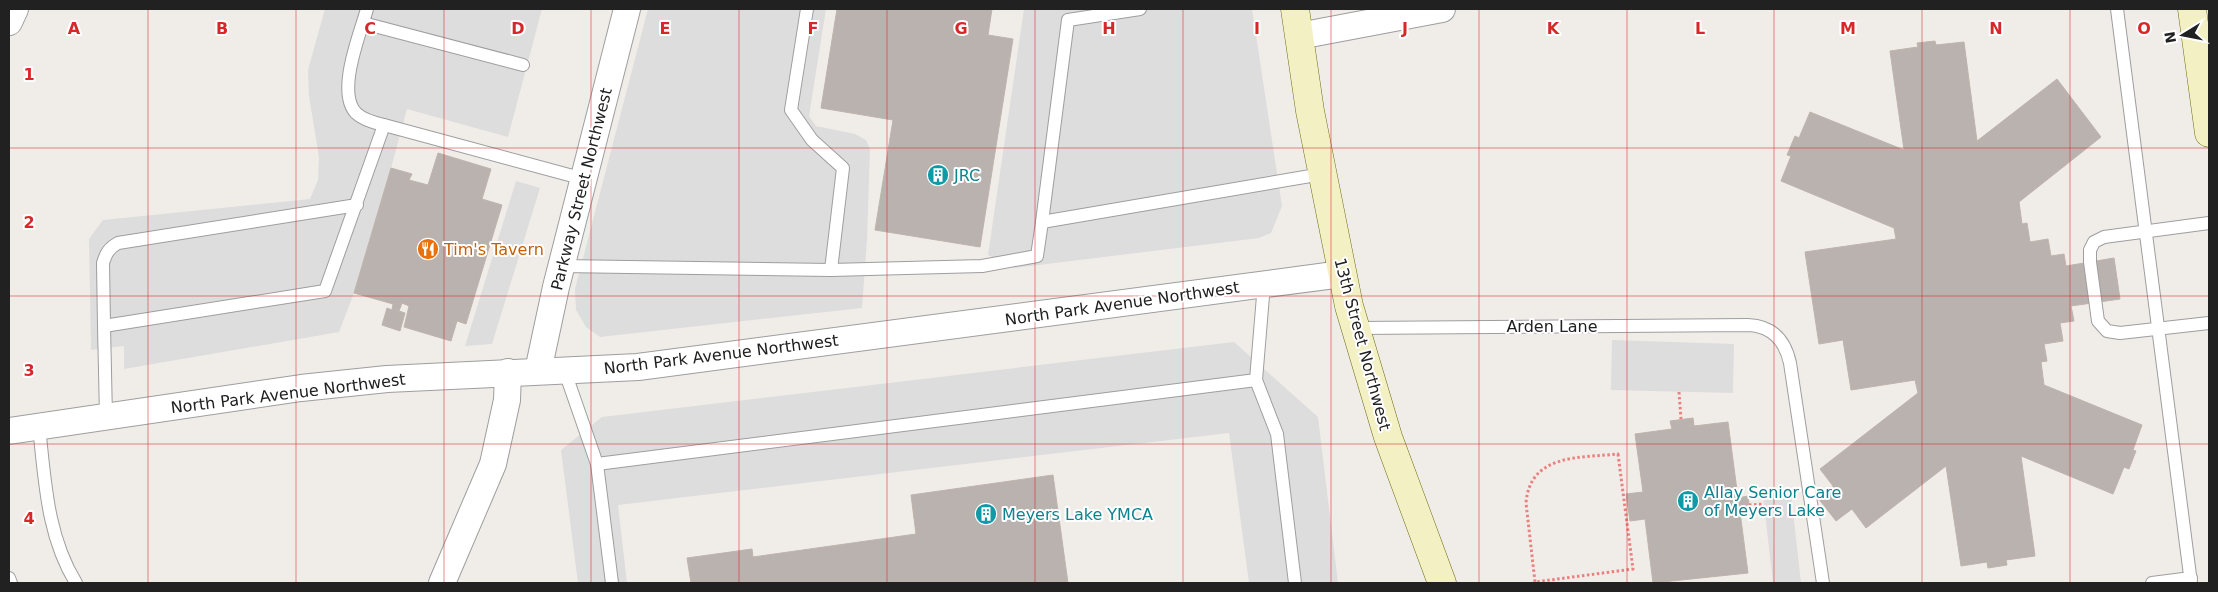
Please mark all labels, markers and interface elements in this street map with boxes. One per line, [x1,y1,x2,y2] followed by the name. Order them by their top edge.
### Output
[2158,10,2208,60] north arrow
[68,19,81,38] text: A
[216,19,228,38] text: B
[364,19,376,38] text: C
[511,19,525,38] text: D
[660,19,670,38] text: E
[808,19,818,38] text: F
[954,19,968,38] text: G
[1102,19,1116,38] text: H
[1254,19,1260,38] text: I
[1401,19,1408,38] text: J
[1547,19,1560,38] text: K
[1695,19,1705,38] text: L
[1840,19,1856,38] text: M
[1989,19,2003,38] text: N
[2137,19,2151,38] text: O
[2161,30,2179,44] text: N
[23,65,35,84] text: 1
[547,86,616,292] street label: Parkway Street Northwest
[926,163,950,187] building icon: JRC
[953,166,980,185] place label: JRC
[23,213,35,232] text: 2
[416,237,440,261] restaurant icon: Tim's Tavern
[443,240,544,259] place label: Tim's Tavern
[1330,256,1395,432] street label: 13th Street Northwest
[1004,278,1240,329] street label: North Park Avenue Northwest
[1506,317,1598,336] street label: Arden Lane
[603,331,840,378] street label: North Park Avenue Northwest
[23,361,35,380] text: 3
[170,370,407,417] street label: North Park Avenue Northwest
[1704,483,1841,520] place label: Allay Senior Care of Meyers Lake
[1676,489,1700,513] building icon: Allay Senior Care of Meyers Lake
[974,502,998,526] building icon: Meyers Lake YMCA
[1002,505,1153,524] place label: Meyers Lake YMCA
[23,509,35,528] text: 4

